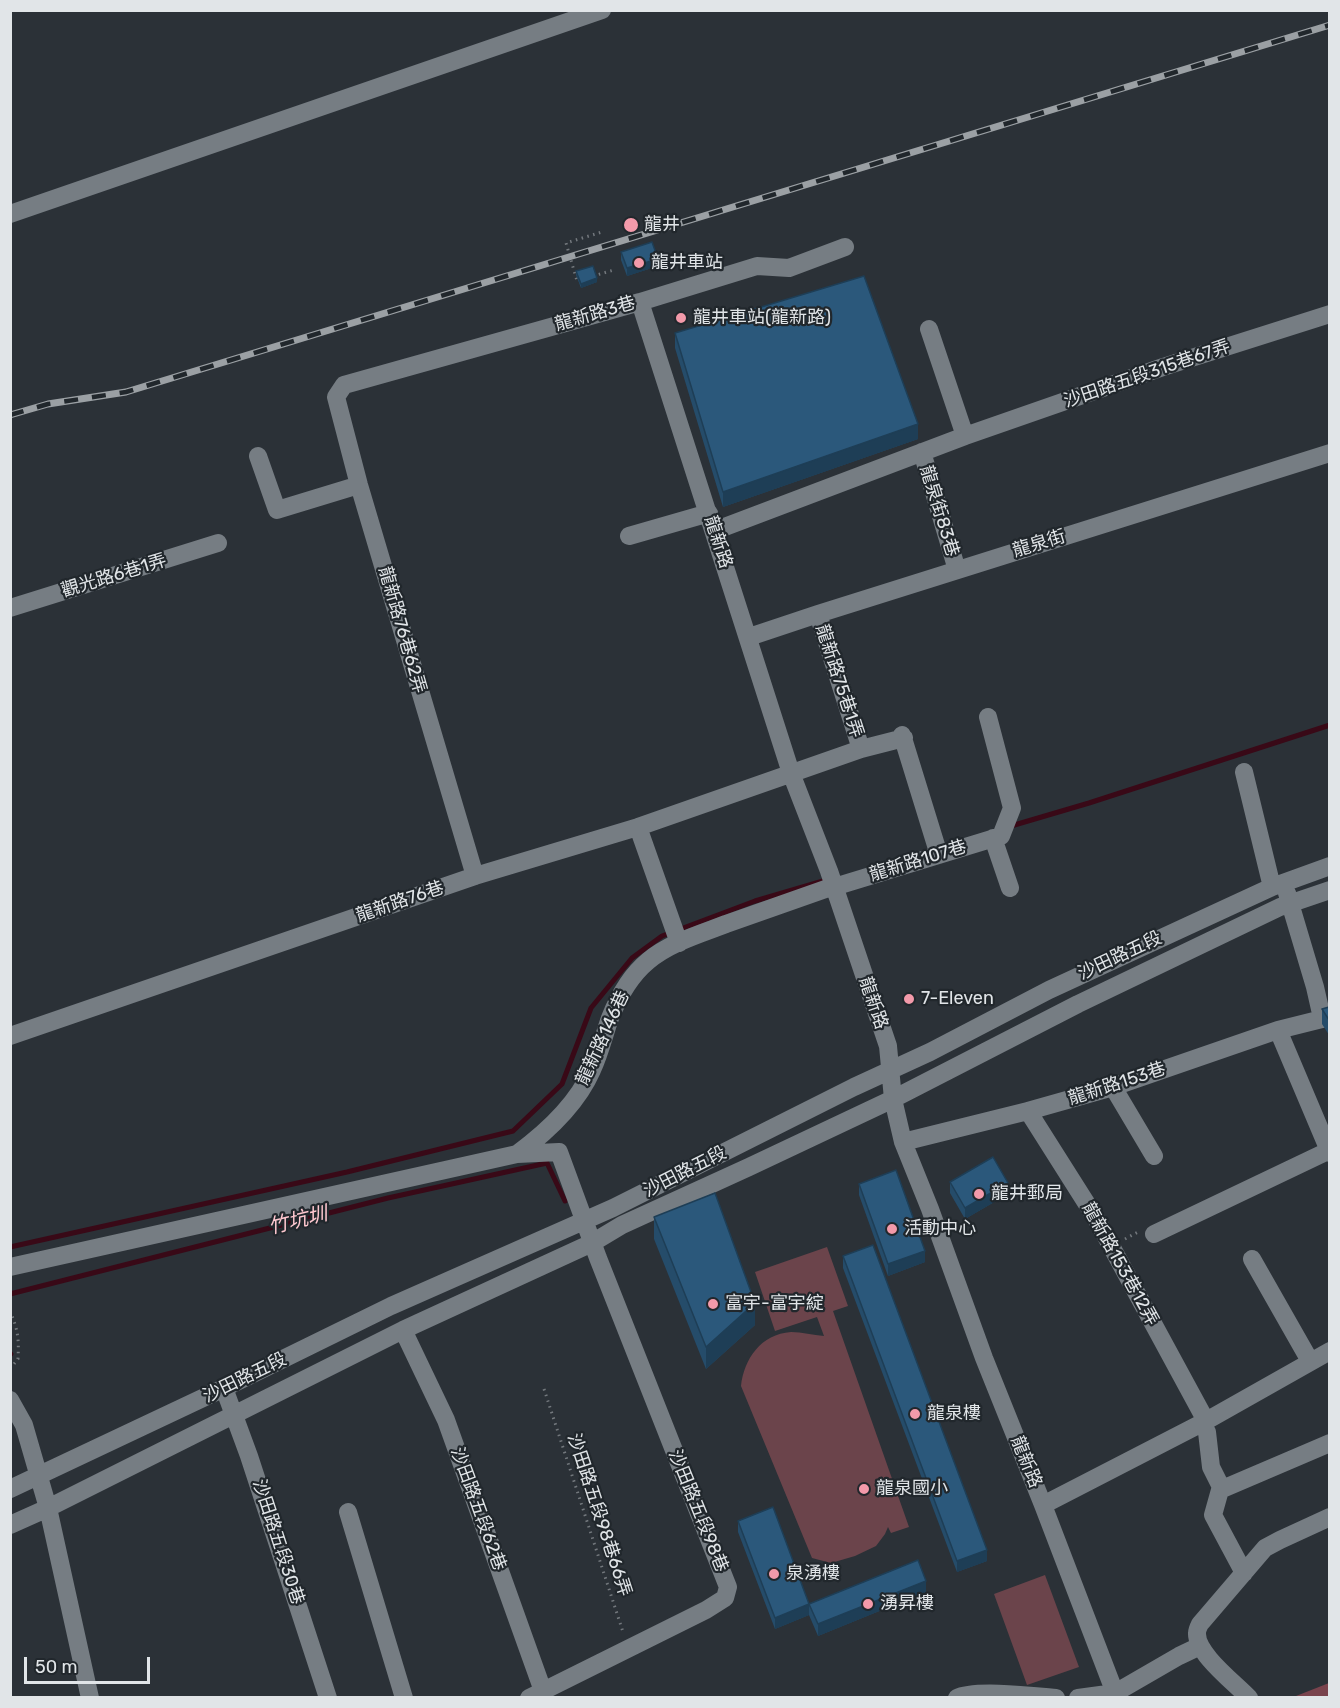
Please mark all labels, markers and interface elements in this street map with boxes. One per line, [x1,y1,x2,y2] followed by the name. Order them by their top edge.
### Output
[644,214,680,236] place label: 龍井
[622,216,640,234] marker: 龍井
[651,252,723,274] place label: 龍井車站
[632,256,646,270] marker: 龍井車站
[552,292,638,336] street label: 龍新路3巷
[693,307,831,329] place label: 龍井車站(龍新路)
[674,311,688,325] marker: 龍井車站(龍新路)
[1061,335,1233,413] street label: 沙田路五段315巷67弄
[915,463,963,559] street label: 龍泉街83巷
[699,513,737,571] street label: 龍新路
[1010,526,1068,562] street label: 龍泉街
[59,550,169,602] street label: 觀光路6巷1弄
[374,564,430,696] street label: 龍新路76巷62弄
[811,622,867,740] street label: 龍新路75巷1弄
[867,836,969,886] street label: 龍新路107巷
[353,877,447,927] street label: 龍新路76巷
[1075,927,1165,985] street label: 沙田路五段
[854,974,892,1032] street label: 龍新路
[572,987,634,1089] street label: 龍新路146巷
[921,988,994,1010] place label: 7-Eleven
[902,992,916,1006] marker: 7-Eleven
[1066,1058,1168,1110] street label: 龍新路153巷
[640,1142,730,1202] street label: 沙田路五段
[991,1183,1063,1205] place label: 龍井郵局
[972,1187,986,1201] marker: 龍井郵局
[1077,1199,1163,1329] street label: 龍新路153巷12弄
[266,1202,330,1240] water label: 竹坑圳
[904,1218,976,1240] place label: 活動中心
[885,1222,899,1236] marker: 活動中心
[725,1293,824,1315] place label: 富宇-富宇綻
[706,1297,720,1311] marker: 富宇-富宇綻
[200,1349,290,1407] street label: 沙田路五段
[927,1403,981,1425] place label: 龍泉樓
[908,1407,922,1421] marker: 龍泉樓
[562,1431,636,1599] street label: 沙田路五段98巷66弄
[1006,1433,1046,1491] street label: 龍新路
[446,1444,510,1574] street label: 沙田路五段62巷
[664,1447,732,1575] street label: 沙田路五段98巷
[248,1477,308,1607] street label: 沙田路五段30巷
[876,1478,948,1500] place label: 龍泉國小
[857,1482,871,1496] marker: 龍泉國小
[786,1563,840,1585] place label: 泉湧樓
[767,1567,781,1581] marker: 泉湧樓
[880,1593,934,1615] place label: 湧昇樓
[861,1597,875,1611] marker: 湧昇樓
[27,1645,153,1683] scale bar
[35,1656,78,1678] text: 50 m

